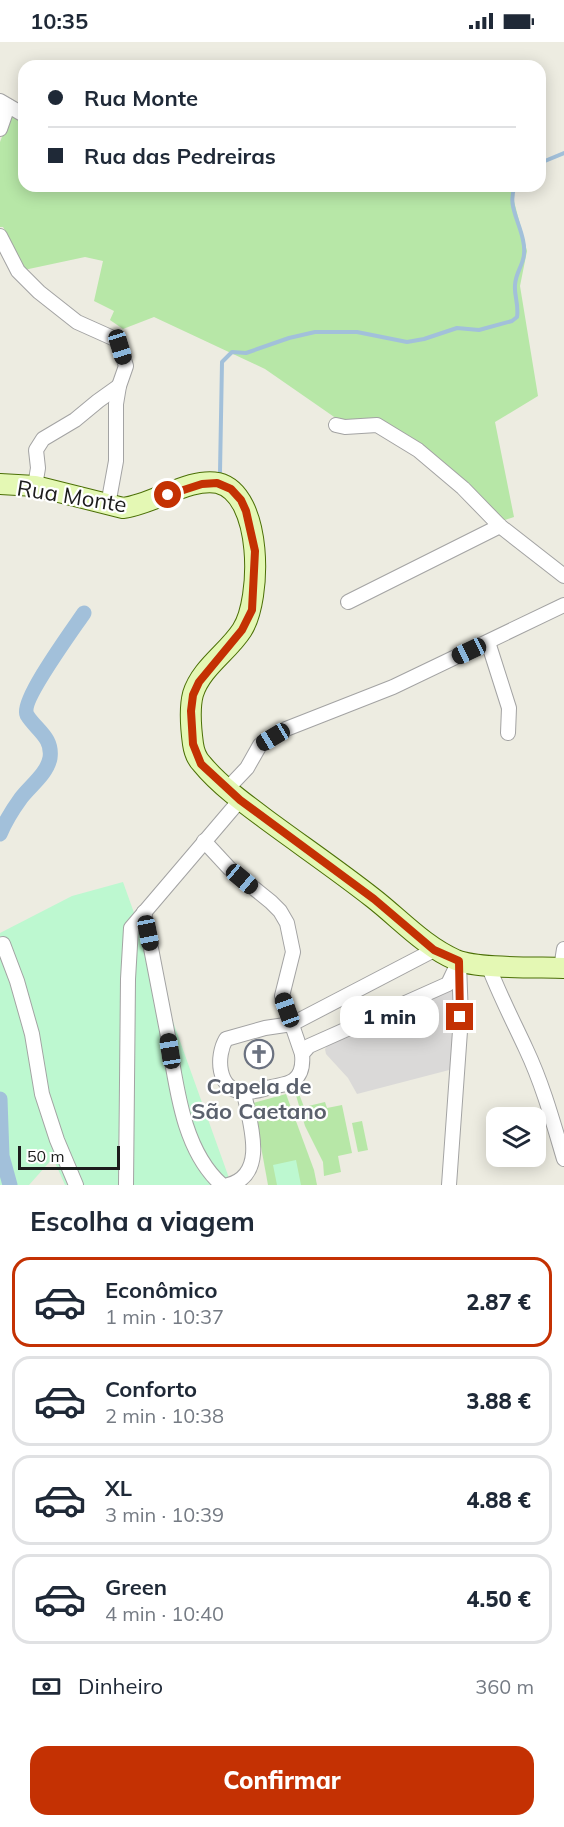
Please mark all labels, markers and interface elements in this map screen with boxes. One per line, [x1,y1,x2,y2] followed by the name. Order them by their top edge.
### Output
[30,7,88,35] text: 10:35
[84,84,198,112] text: Rua Monte
[84,142,276,170] text: Rua das Pedreiras
[106,327,134,367] car
[15,474,129,518] street label: Rua Monte
[154,481,181,508] route start
[449,635,489,667] car
[253,720,293,754] car
[222,861,262,897] car
[136,914,160,952] car
[272,990,302,1030] car
[340,996,439,1038] callout: 1 min
[446,1003,473,1030] route end
[363,1004,416,1029] text: 1 min
[158,1032,182,1070] car
[243,1038,275,1070] church icon: Capela de São Caetano
[191,1072,327,1125] place label: Capela de São Caetano
[486,1107,546,1167] map controls
[486,1107,546,1167] button: layers
[18,1143,120,1170] scale bar
[27,1146,64,1166] text: 50 m
[30,1204,255,1238] text: Escolha a viagem
[33,1275,87,1329] icon: car
[105,1276,218,1304] text: Econômico
[466,1288,531,1316] text: 2.87 €
[105,1304,224,1329] text: 1 min · 10:37
[33,1374,87,1428] icon: car
[105,1375,197,1403] text: Conforto
[466,1387,531,1415] text: 3.88 €
[105,1403,224,1428] text: 2 min · 10:38
[33,1473,87,1527] icon: car
[105,1474,132,1502] text: XL
[466,1486,531,1514] text: 4.88 €
[105,1502,224,1527] text: 3 min · 10:39
[33,1572,87,1626] icon: car
[105,1573,167,1601] text: Green
[466,1585,531,1613] text: 4.50 €
[105,1601,224,1626] text: 4 min · 10:40
[30,1670,63,1703] icon: cash
[78,1672,163,1700] text: Dinheiro
[475,1674,534,1699] text: 360 m
[30,1746,534,1815] button: Confirmar

